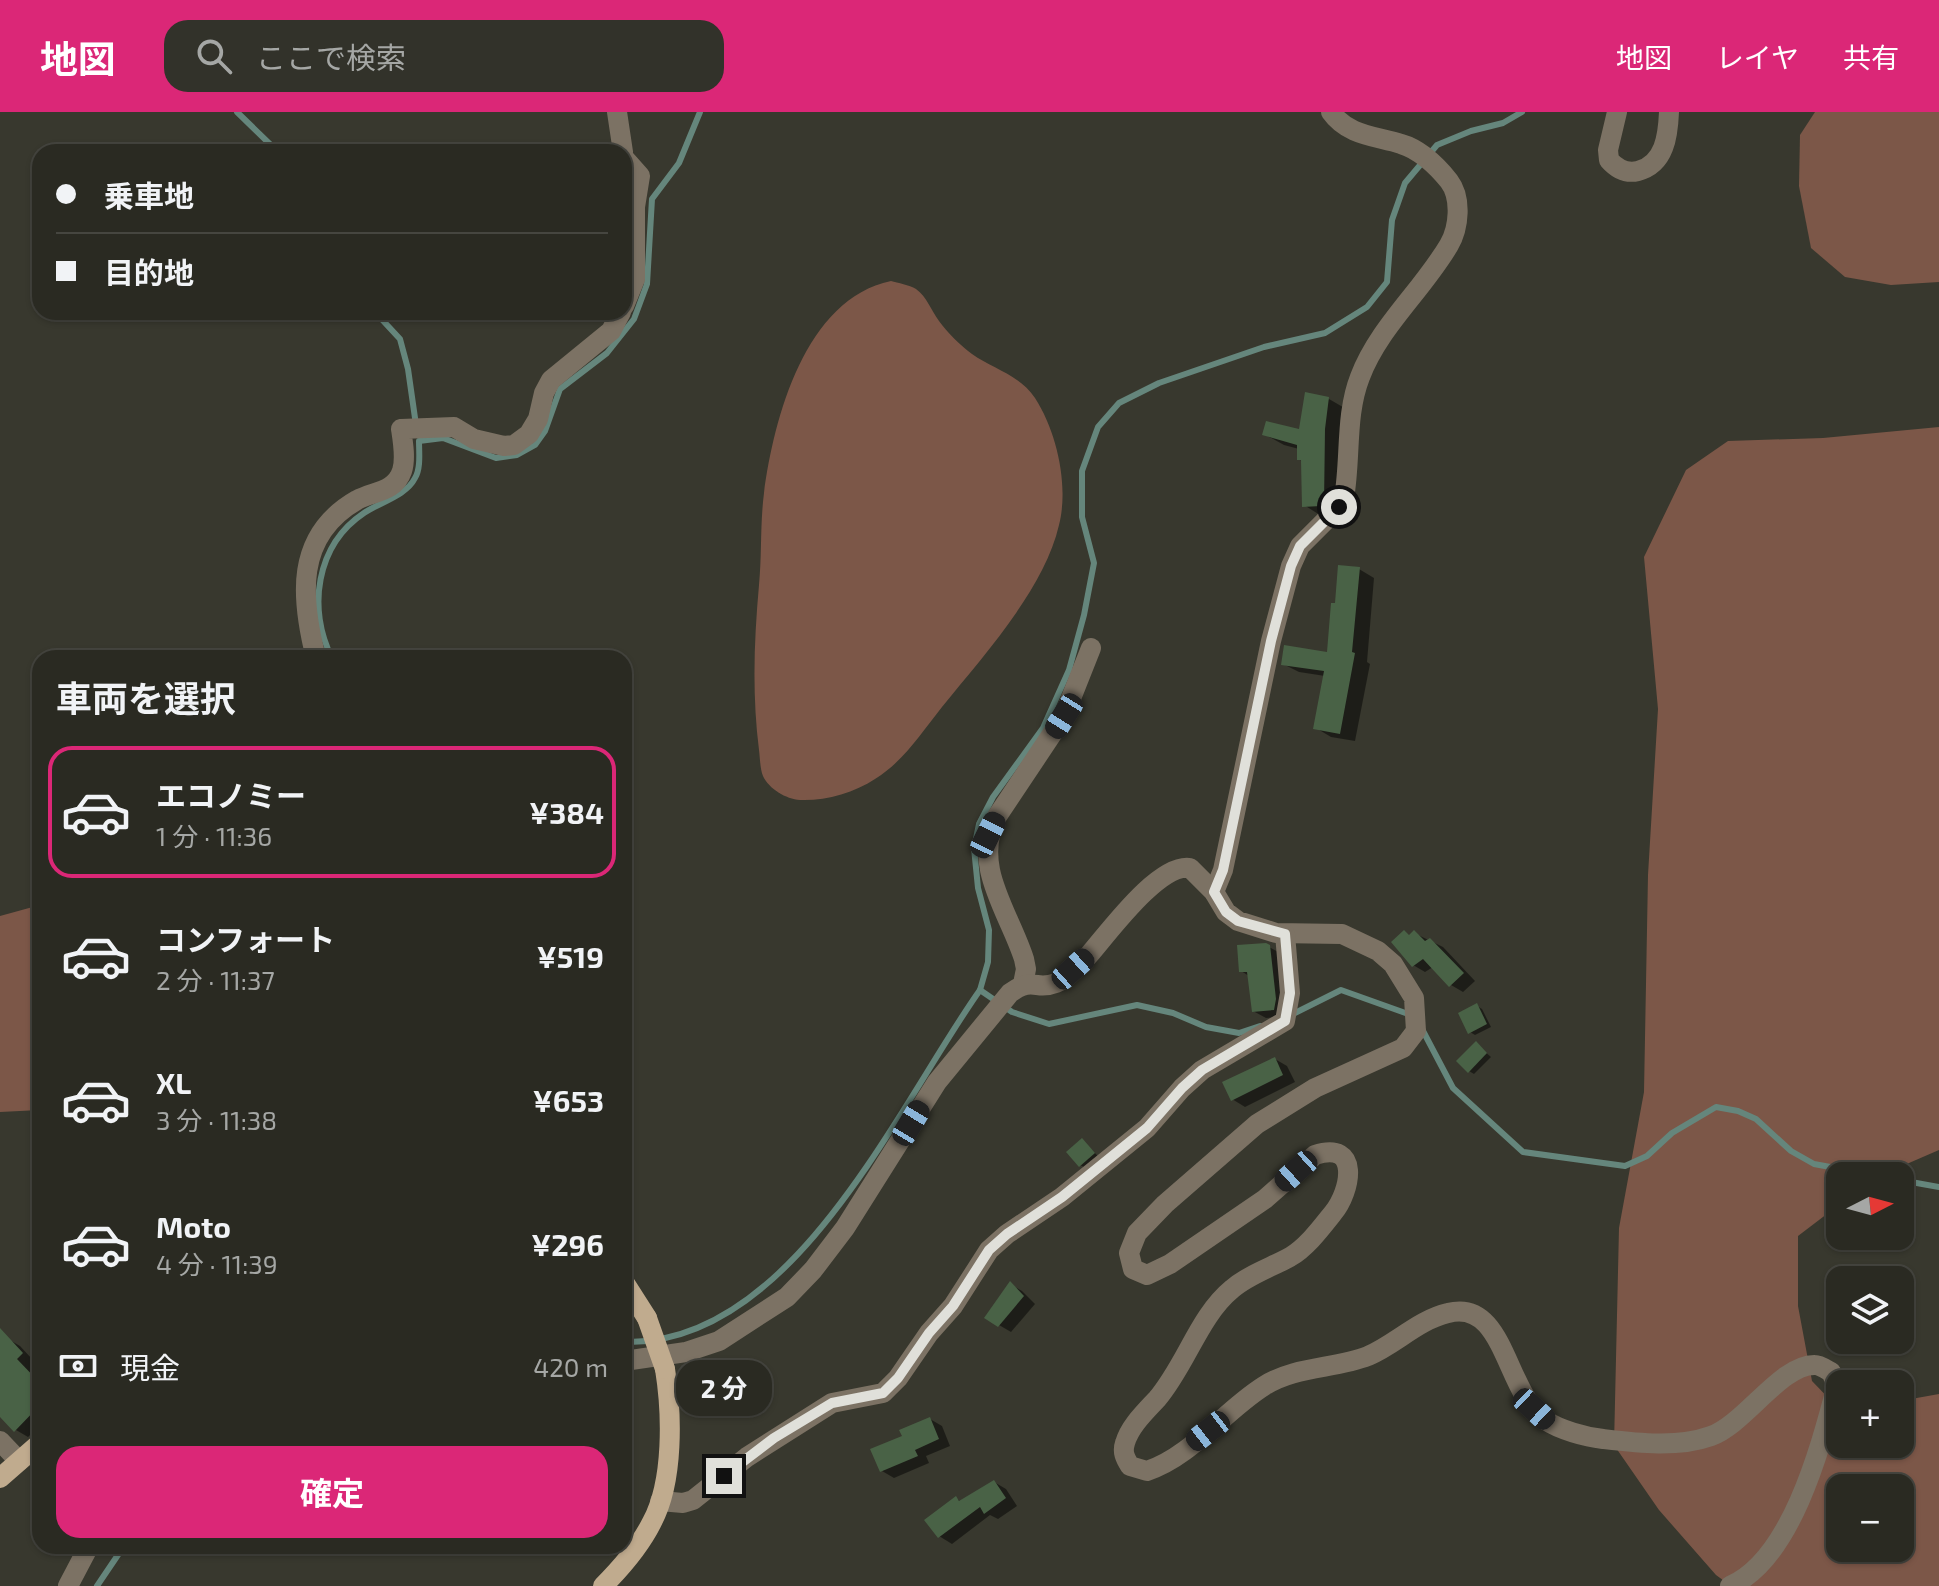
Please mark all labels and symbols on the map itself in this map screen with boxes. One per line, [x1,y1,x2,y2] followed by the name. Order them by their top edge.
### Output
[1321,489,1357,525] route start
[1041,689,1087,743] car
[967,808,1009,862] car
[1047,944,1099,994] car
[888,1096,934,1150] car
[1270,1146,1322,1196] car
[1826,1162,1914,1250] north arrow
[676,1360,772,1416] callout: 2 分
[1508,1384,1560,1434] car
[1182,1407,1234,1455] car
[706,1458,742,1494] route end

